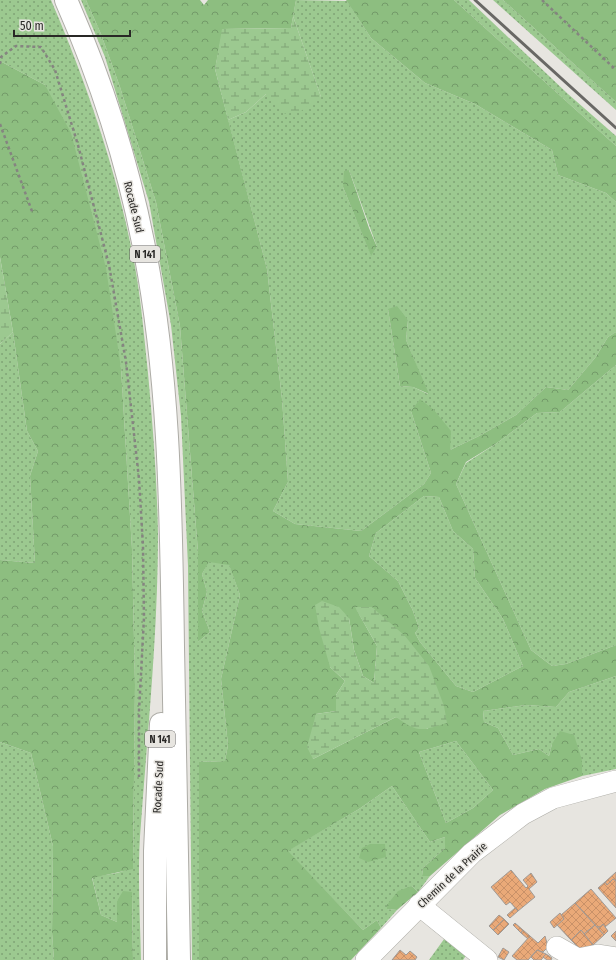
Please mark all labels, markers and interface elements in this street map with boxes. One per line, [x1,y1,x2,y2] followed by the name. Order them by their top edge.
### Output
[14,12,130,38] scale bar
[20,19,44,33] text: 50 m
[121,180,146,234] street label: Rocade Sud
[130,246,160,262] road number: N 141
[145,731,175,747] road number: N 141
[151,760,166,814] street label: Rocade Sud
[415,840,490,911] street label: Chemin de la Prairie

